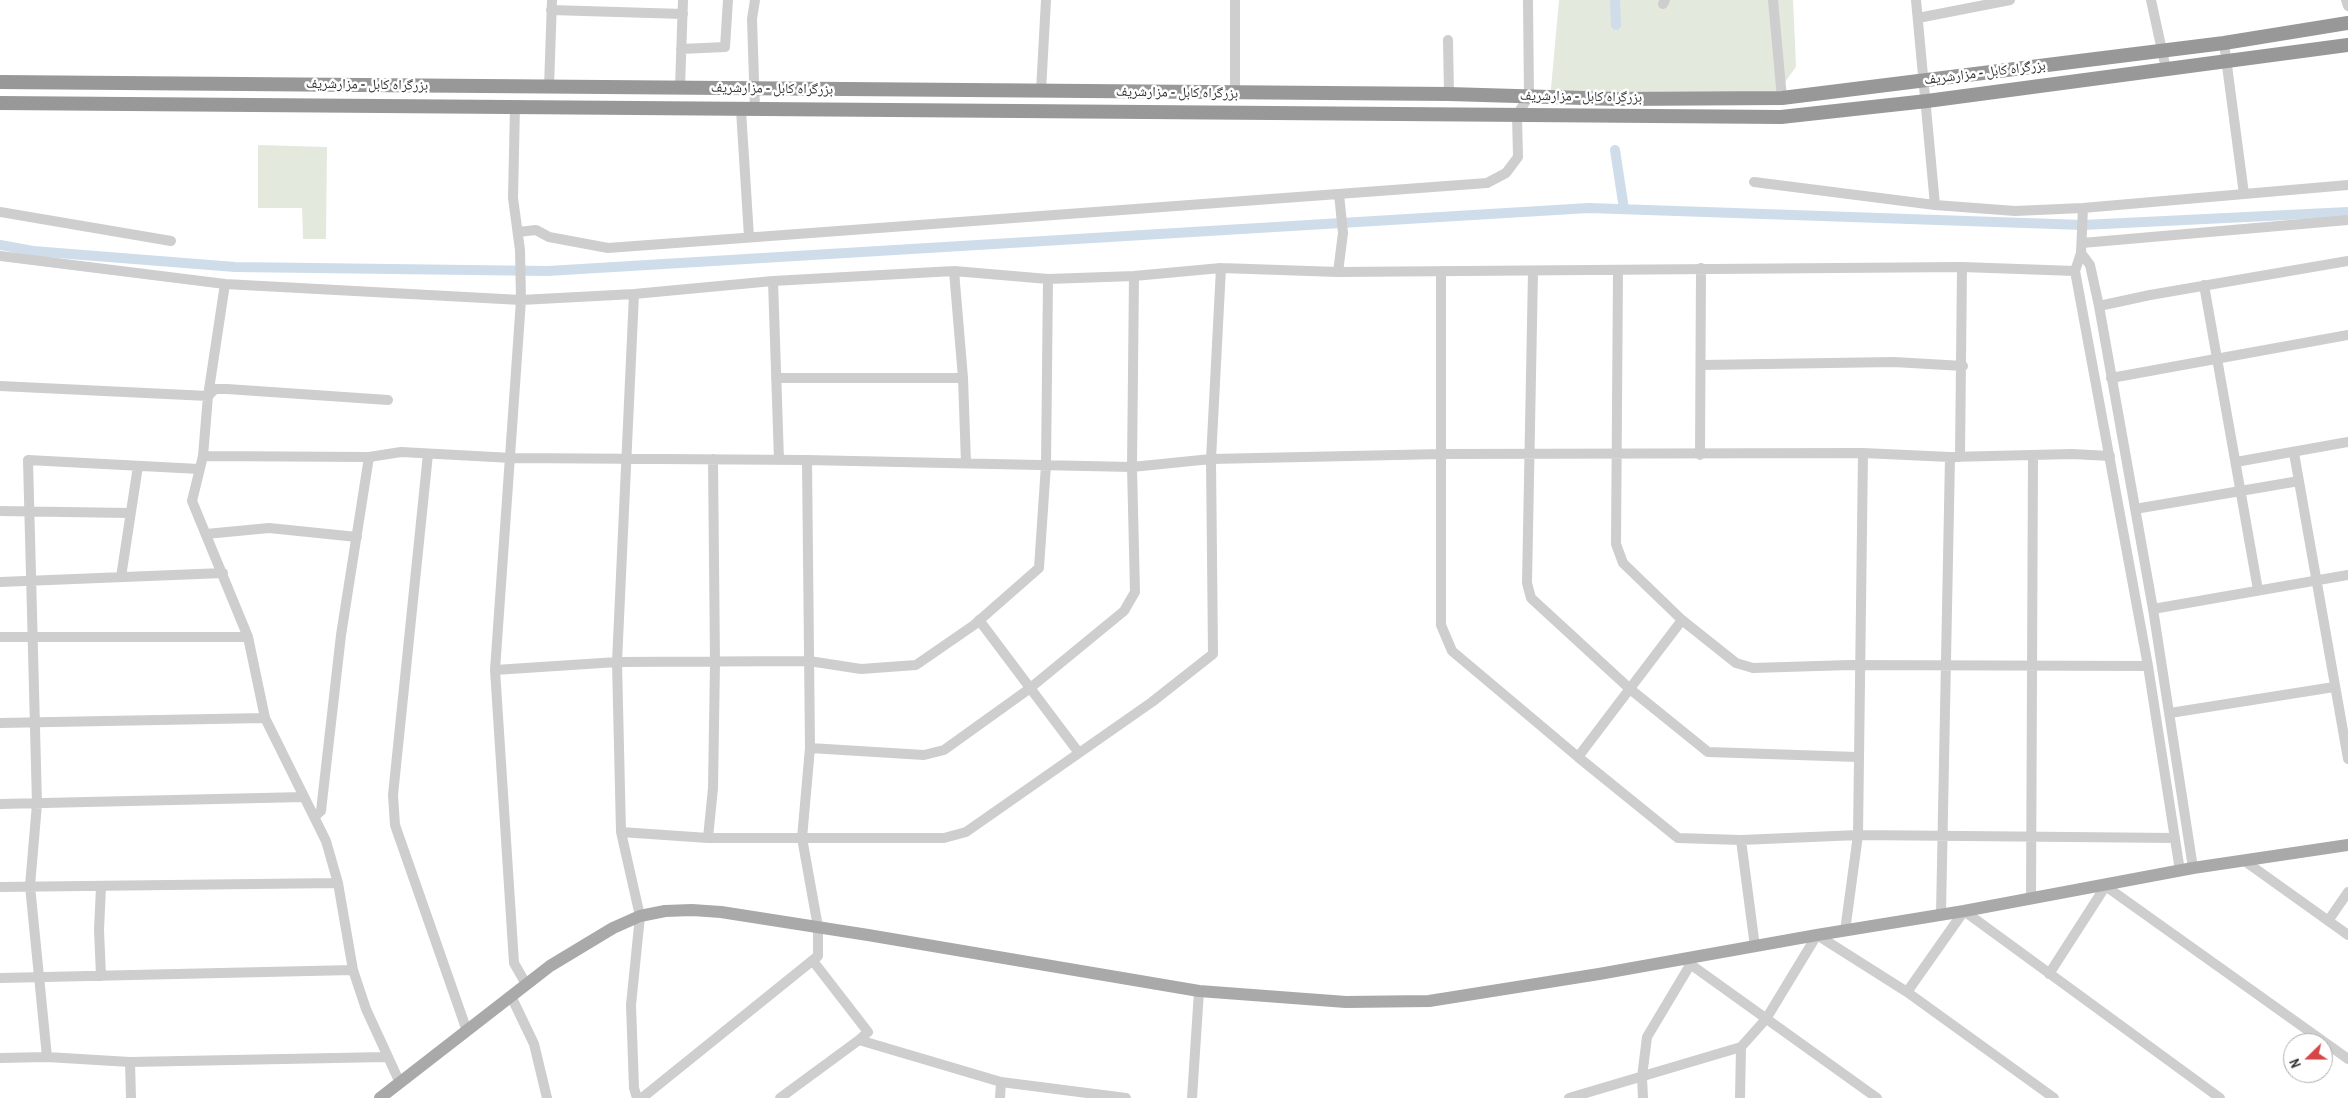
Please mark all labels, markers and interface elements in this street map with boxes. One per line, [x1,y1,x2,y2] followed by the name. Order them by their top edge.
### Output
[1923,57,2047,89] street label: بزرگراه کابل - مزارشریف
[306,76,428,94] street label: بزرگراه کابل - مزارشریف
[711,80,833,98] street label: بزرگراه کابل - مزارشریف
[1116,84,1238,102] street label: بزرگراه کابل - مزارشریف
[1520,88,1642,106] street label: بزرگراه کابل - مزارشریف
[2283,1033,2333,1083] north arrow
[2285,1056,2305,1070] text: N

